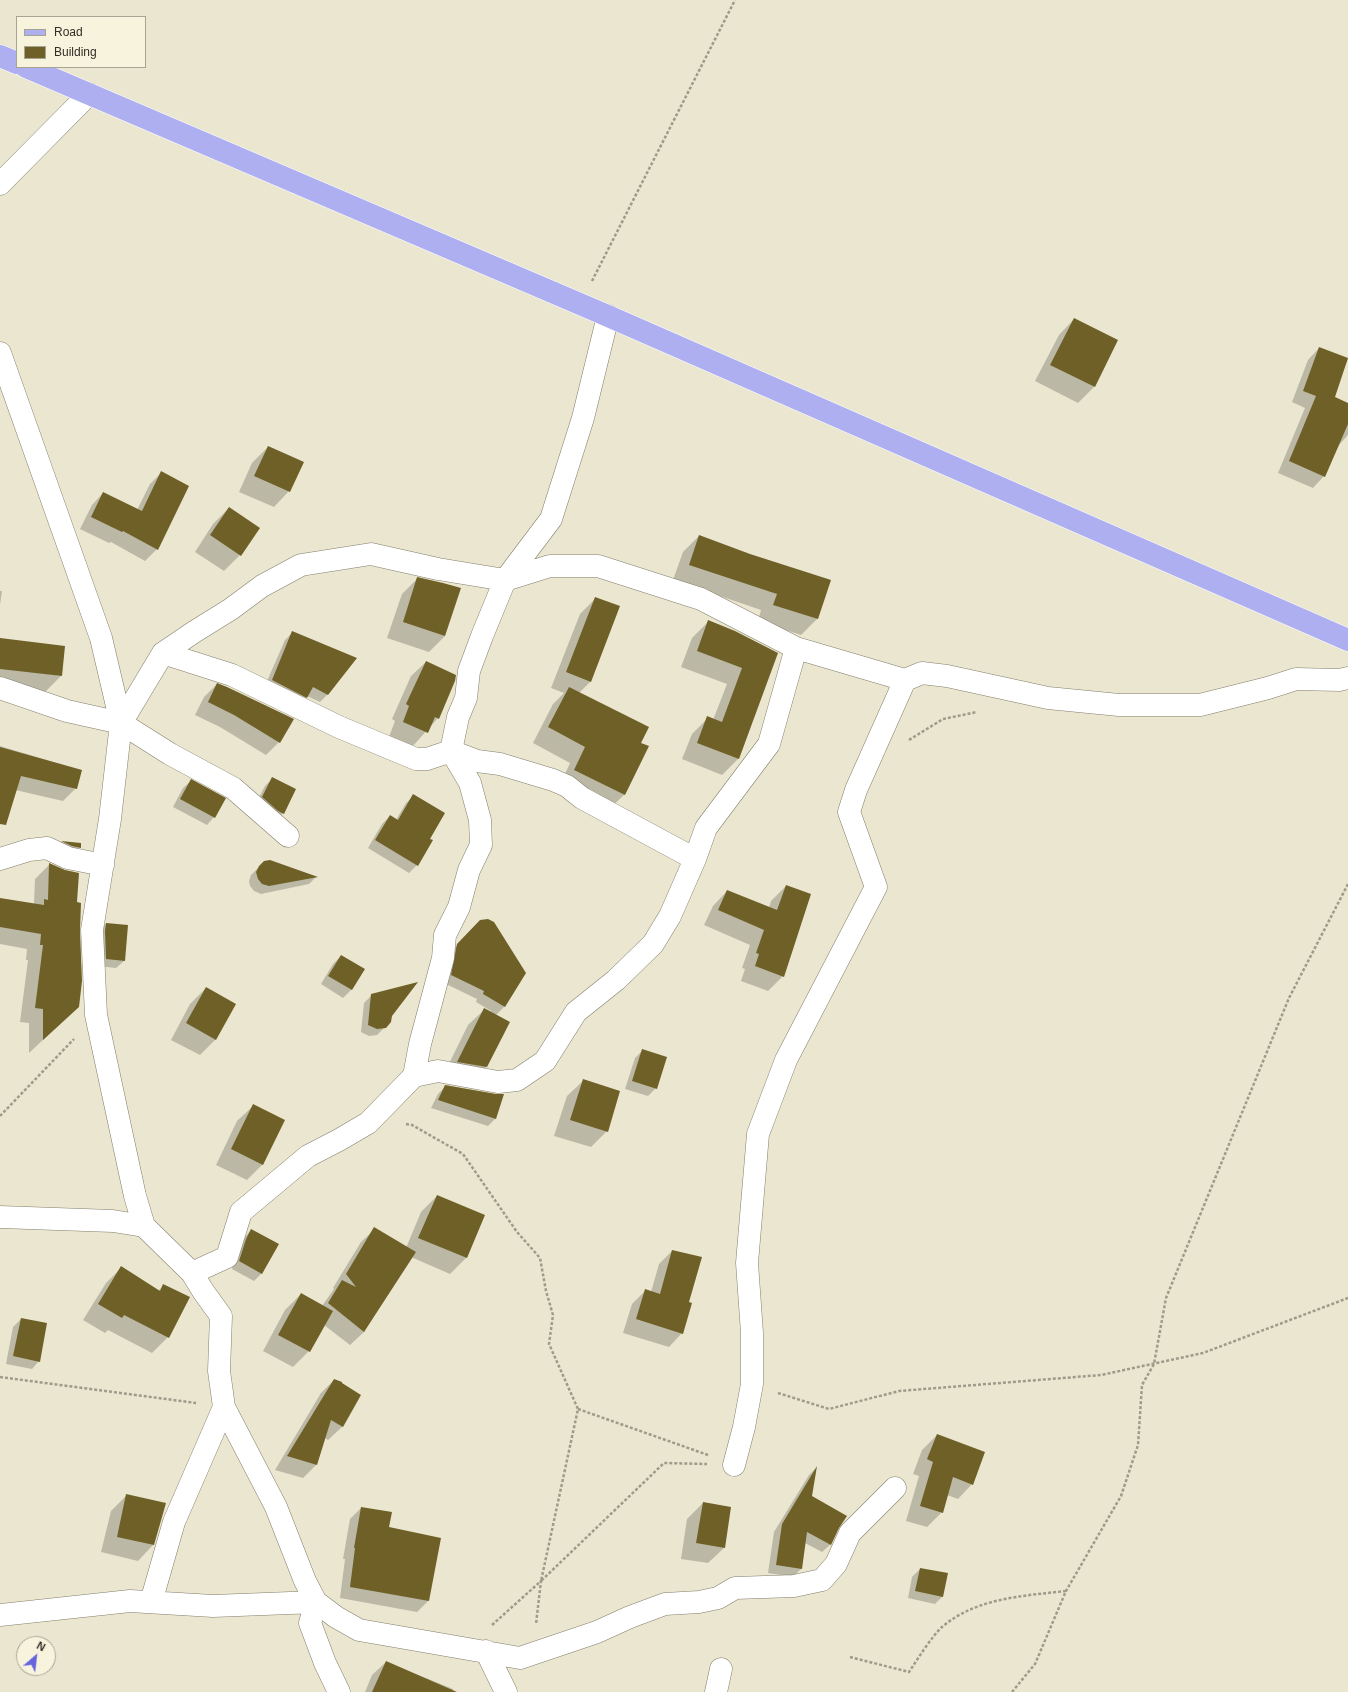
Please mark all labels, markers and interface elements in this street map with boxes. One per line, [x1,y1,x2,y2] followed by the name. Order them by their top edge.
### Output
[16,16,146,68] legend
[54,25,83,39] text: Road
[54,45,97,59] text: Building
[16,1636,56,1676] north arrow
[35,1639,47,1653] text: N

